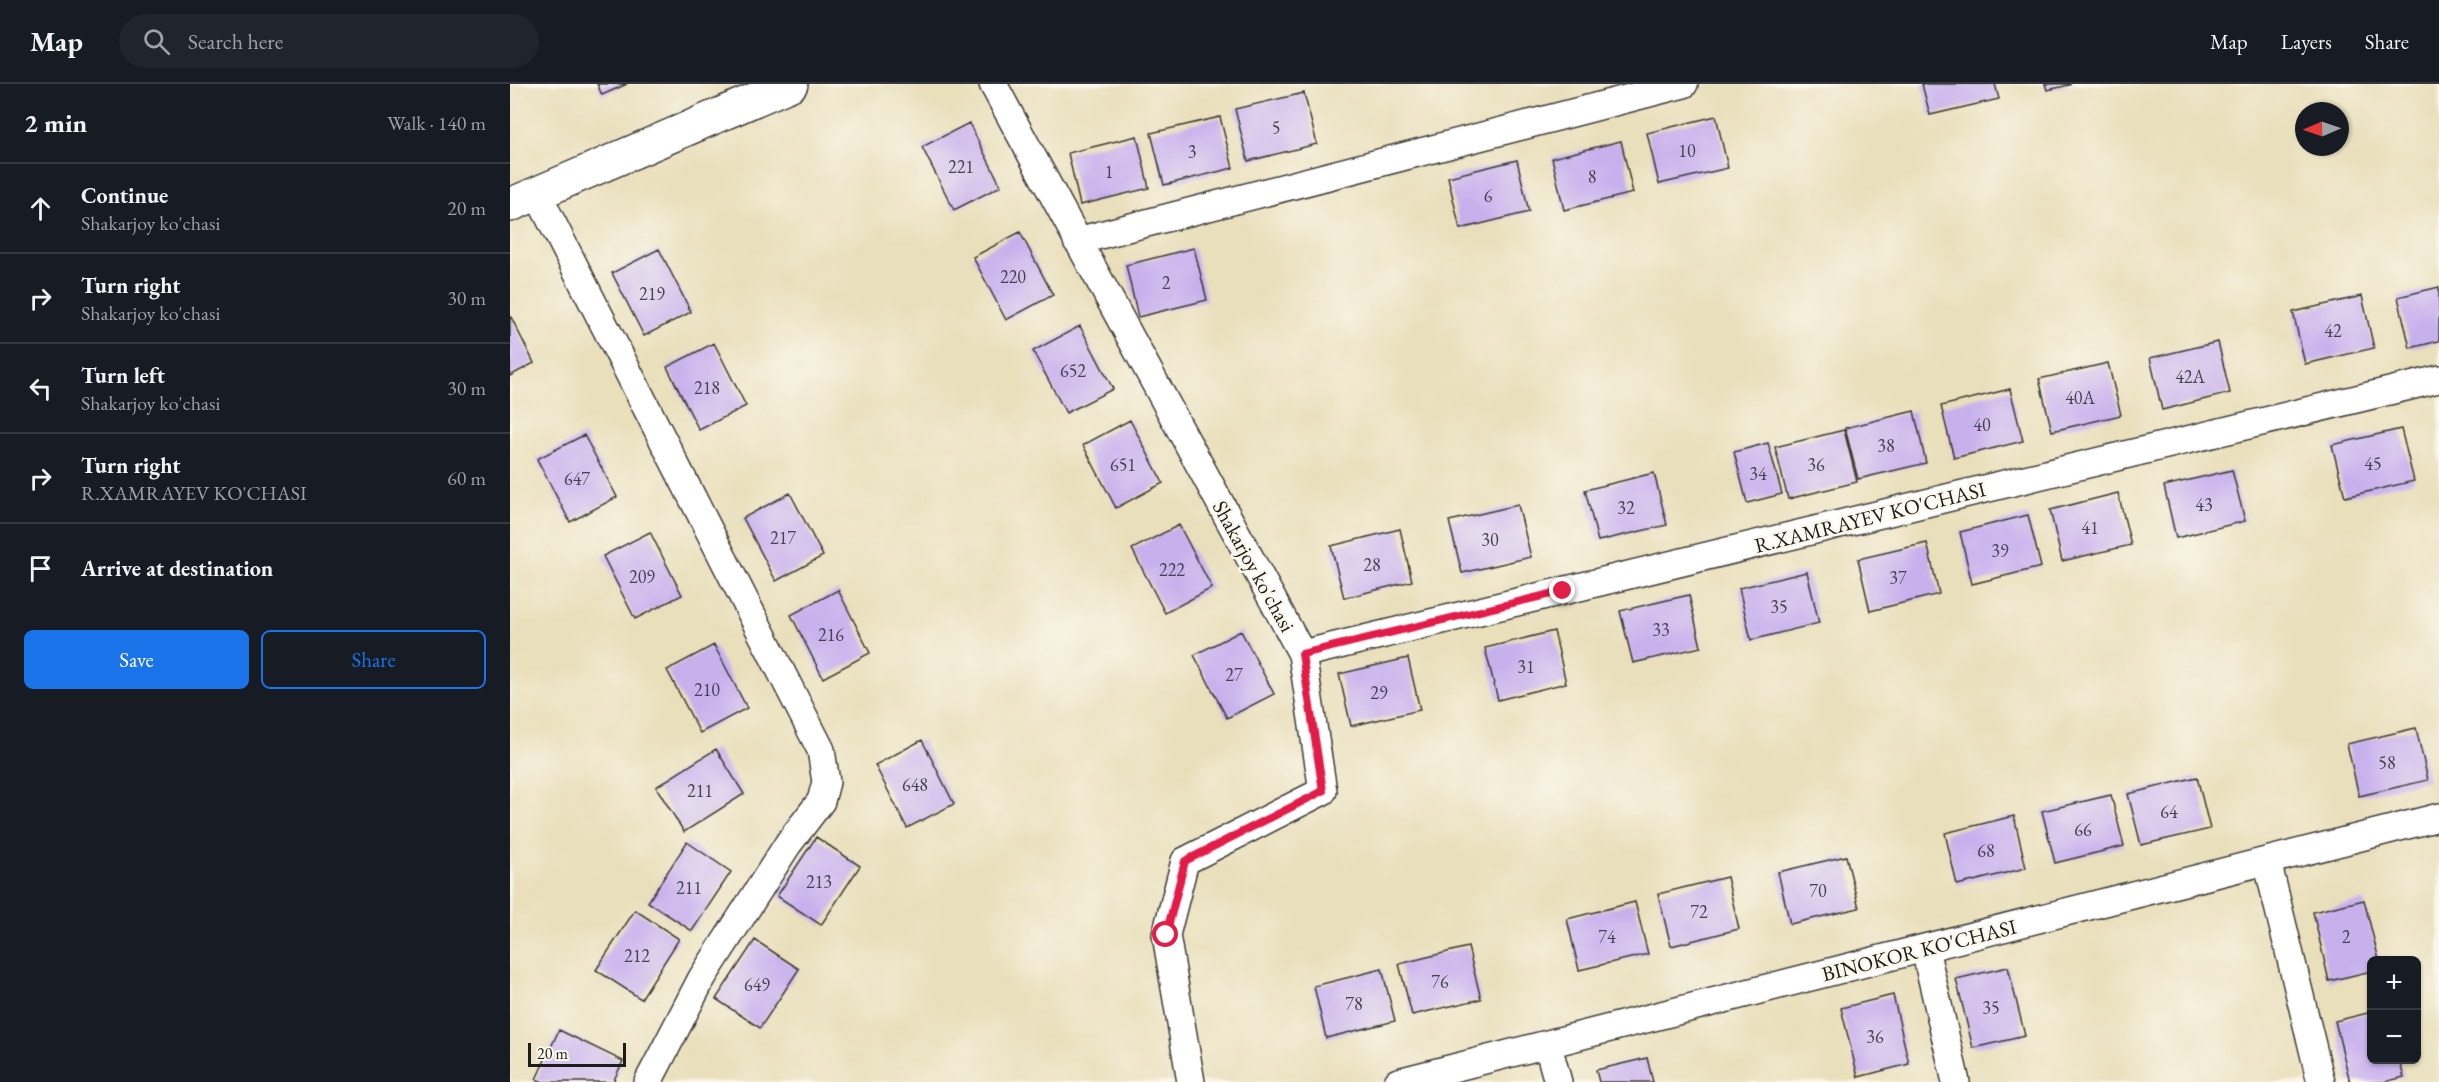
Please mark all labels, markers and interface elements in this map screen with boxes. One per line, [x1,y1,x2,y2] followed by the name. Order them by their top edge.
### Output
[119,14,539,68] search box
[30,23,83,59] text: Map
[140,25,173,58] icon: search
[188,27,283,56] text: Search here
[2210,28,2248,55] text: Map
[2281,28,2332,55] text: Layers
[2365,28,2409,55] text: Share
[2295,102,2349,156] north arrow
[24,106,87,140] text: 2 min
[387,110,486,136] text: Walk · 140 m
[1272,116,1280,139] house number: 5
[1678,139,1696,162] house number: 10
[1188,140,1196,163] house number: 3
[948,155,974,178] house number: 221
[1105,160,1113,183] house number: 1
[1588,165,1596,188] house number: 8
[81,181,168,210] text: Continue
[1484,184,1493,207] house number: 6
[24,192,57,225] icon: ahead
[447,195,486,221] text: 20 m
[81,210,220,236] text: Shakarjoy ko'chasi
[1000,265,1026,288] house number: 220
[81,271,180,300] text: Turn right
[1162,271,1171,294] house number: 2
[24,282,57,315] icon: right
[639,282,665,305] house number: 219
[447,285,486,311] text: 30 m
[81,300,220,326] text: Shakarjoy ko'chasi
[2324,319,2342,342] house number: 42
[1060,359,1086,382] house number: 652
[81,361,165,390] text: Turn left
[2175,365,2205,388] house number: 42A
[24,372,57,405] icon: left
[447,375,486,401] text: 30 m
[694,376,720,399] house number: 218
[2065,386,2095,409] house number: 40A
[81,390,220,416] text: Shakarjoy ko'chasi
[1973,413,1991,436] house number: 40
[1877,434,1895,457] house number: 38
[81,451,180,480] text: Turn right
[2364,452,2382,475] house number: 45
[1110,453,1136,476] house number: 651
[1807,453,1825,476] house number: 36
[24,462,57,495] icon: right
[1749,462,1767,485] house number: 34
[447,465,486,491] text: 60 m
[564,467,590,490] house number: 647
[1752,475,1988,559] street label: R.XAMRAYEV KO'CHASI
[81,480,307,506] text: R.XAMRAYEV KO'CHASI
[2195,493,2213,516] house number: 43
[1207,495,1301,637] street label: Shakarjoy ko'chasi
[1617,496,1635,519] house number: 32
[2081,516,2099,539] house number: 41
[770,526,796,549] house number: 217
[1481,528,1499,551] house number: 30
[1991,539,2009,562] house number: 39
[24,552,57,585] icon: arrive
[1363,553,1381,576] house number: 28
[81,554,273,583] text: Arrive at destination
[1159,558,1185,581] house number: 222
[629,565,655,588] house number: 209
[1889,566,1907,589] house number: 37
[1549,577,1575,603] route end
[1770,595,1788,618] house number: 35
[1652,618,1670,641] house number: 33
[818,623,844,646] house number: 216
[24,630,249,689] button: Save
[261,630,486,689] button: Share
[1517,655,1535,678] house number: 31
[1225,663,1243,686] house number: 27
[694,678,720,701] house number: 210
[1370,681,1388,704] house number: 29
[2378,751,2396,774] house number: 58
[902,773,928,796] house number: 648
[687,779,713,802] house number: 211
[2160,800,2178,823] house number: 64
[2074,818,2092,841] house number: 66
[1977,839,1995,862] house number: 68
[806,870,832,893] house number: 213
[676,876,702,899] house number: 211
[1809,879,1827,902] house number: 70
[1690,900,1708,923] house number: 72
[1819,913,2019,987] street label: BINOKOR KO'CHASI
[1152,921,1178,947] route start
[1598,925,1616,948] house number: 74
[2342,925,2351,948] house number: 2
[624,944,650,967] house number: 212
[2367,956,2421,1064] map controls
[2367,956,2421,1010] button: +
[1431,970,1449,993] house number: 76
[744,973,770,996] house number: 649
[1345,992,1363,1015] house number: 78
[1982,996,2000,1019] house number: 35
[2367,1010,2421,1064] button: −
[1866,1025,1884,1048] house number: 36
[528,1040,626,1068] scale bar
[537,1043,568,1064] text: 20 m

